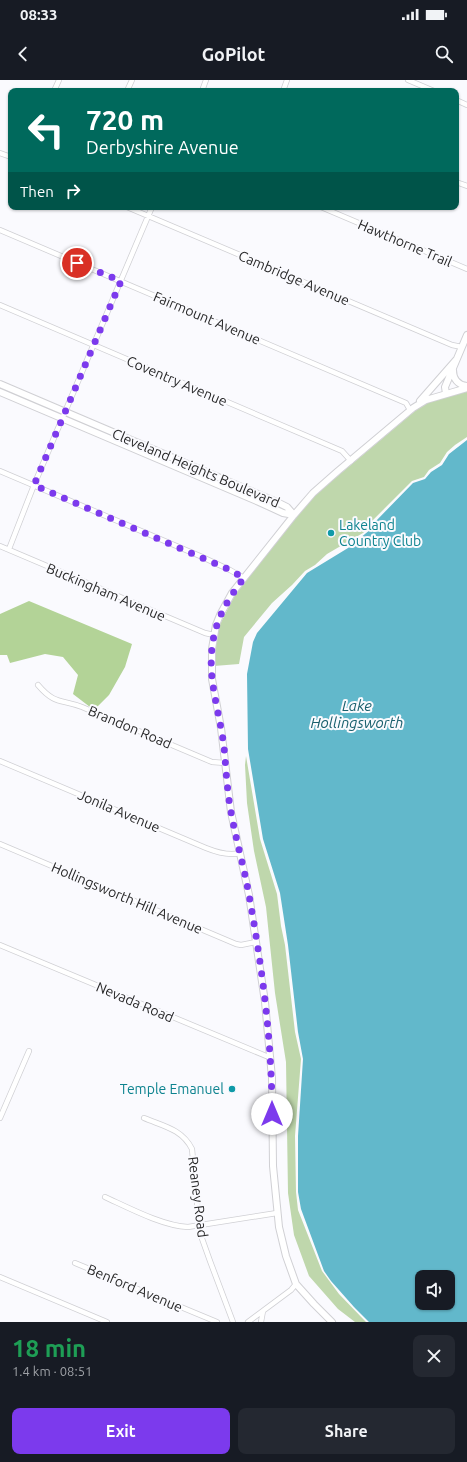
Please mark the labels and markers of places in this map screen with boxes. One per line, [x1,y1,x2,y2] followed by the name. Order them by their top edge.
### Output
[60,246,94,280] pin
[339,517,421,549] place label: Lakeland Country Club
[326,528,336,538] marker: Lakeland Country Club
[120,1081,224,1097] place label: Temple Emanuel
[227,1084,237,1094] marker: Temple Emanuel

